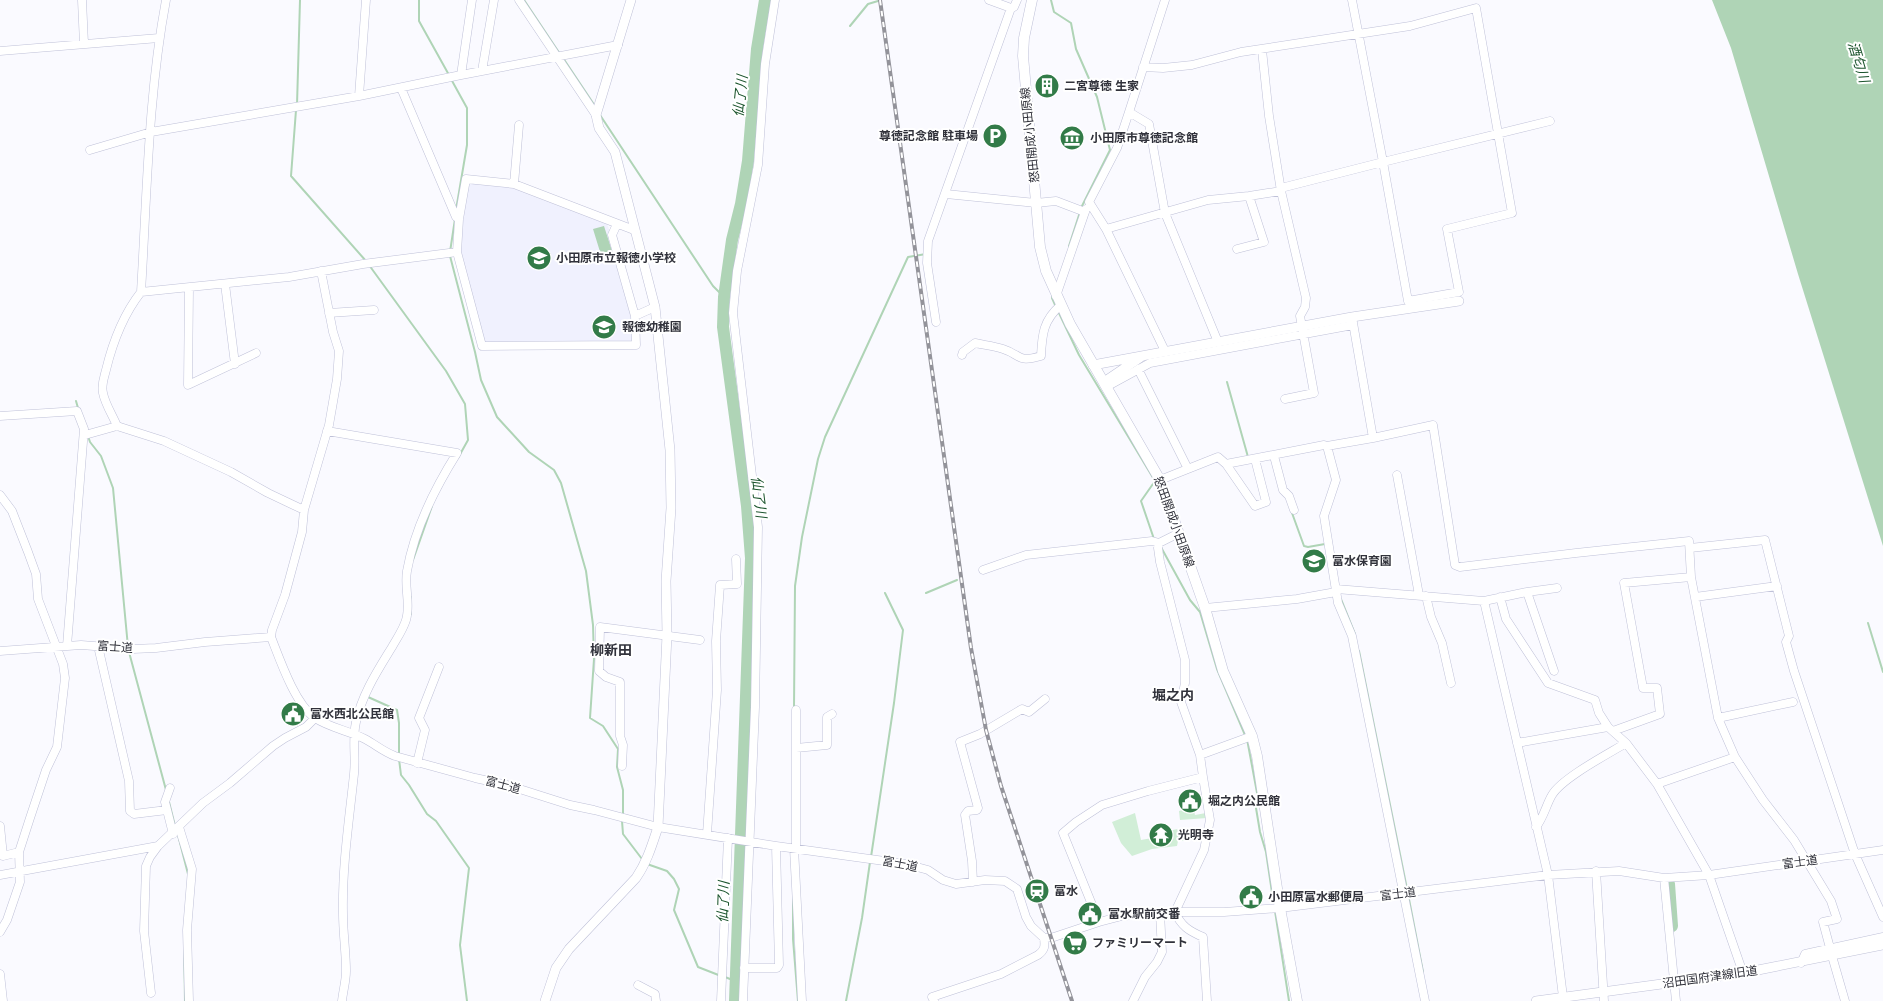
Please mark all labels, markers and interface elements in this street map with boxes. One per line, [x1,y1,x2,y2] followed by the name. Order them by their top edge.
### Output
[1845,40,1873,86] water label: 酒匂川
[730,72,750,118] water label: 仙了川
[1034,73,1060,99] building icon: 二宮尊徳 生家
[1064,79,1139,93] place label: 二宮尊徳 生家
[1018,87,1042,183] street label: 怒田開成小田原線
[982,123,1008,149] parking icon: 尊徳記念館 駐車場
[1059,125,1085,151] museum icon: 小田原市尊徳記念館
[879,129,978,143] place label: 尊徳記念館 駐車場
[1090,131,1198,145] place label: 小田原市尊徳記念館
[526,245,552,271] school or university icon: 小田原市立報徳小学校
[556,251,676,265] place label: 小田原市立報徳小学校
[591,314,617,340] school or university icon: 報徳幼稚園
[622,320,682,334] place label: 報徳幼稚園
[1151,474,1197,570] street label: 怒田開成小田原線
[749,475,770,521] water label: 仙了川
[1301,548,1327,574] school or university icon: 富水保育園
[1332,554,1392,568] place label: 富水保育園
[97,639,133,655] street label: 富士道
[590,642,632,658] district label: 柳新田
[1152,687,1194,703] district label: 堀之内
[280,701,306,727] public building icon: 富水西北公民館
[310,707,394,721] place label: 富水西北公民館
[484,774,522,796] street label: 富士道
[1177,788,1203,814] public building icon: 堀之内公民館
[1208,794,1280,808] place label: 堀之内公民館
[1148,822,1174,848] temple icon: 光明寺
[1178,828,1214,842] place label: 光明寺
[1781,853,1819,871] street label: 富士道
[881,854,919,874] street label: 富士道
[1024,878,1050,904] station icon: 富水
[714,879,732,923] water label: 仙了川
[1054,884,1078,898] place label: 富水
[1238,884,1264,910] public building icon: 小田原富水郵便局
[1379,885,1417,903] street label: 富士道
[1268,890,1364,904] place label: 小田原富水郵便局
[1077,901,1103,927] public building icon: 富水駅前交番
[1108,907,1181,921] place label: 富水駅前交番
[1062,930,1088,956] supermarket icon: ファミリーマート
[1092,936,1188,950] place label: ファミリーマート
[1661,963,1759,991] street label: 沼田国府津線旧道

